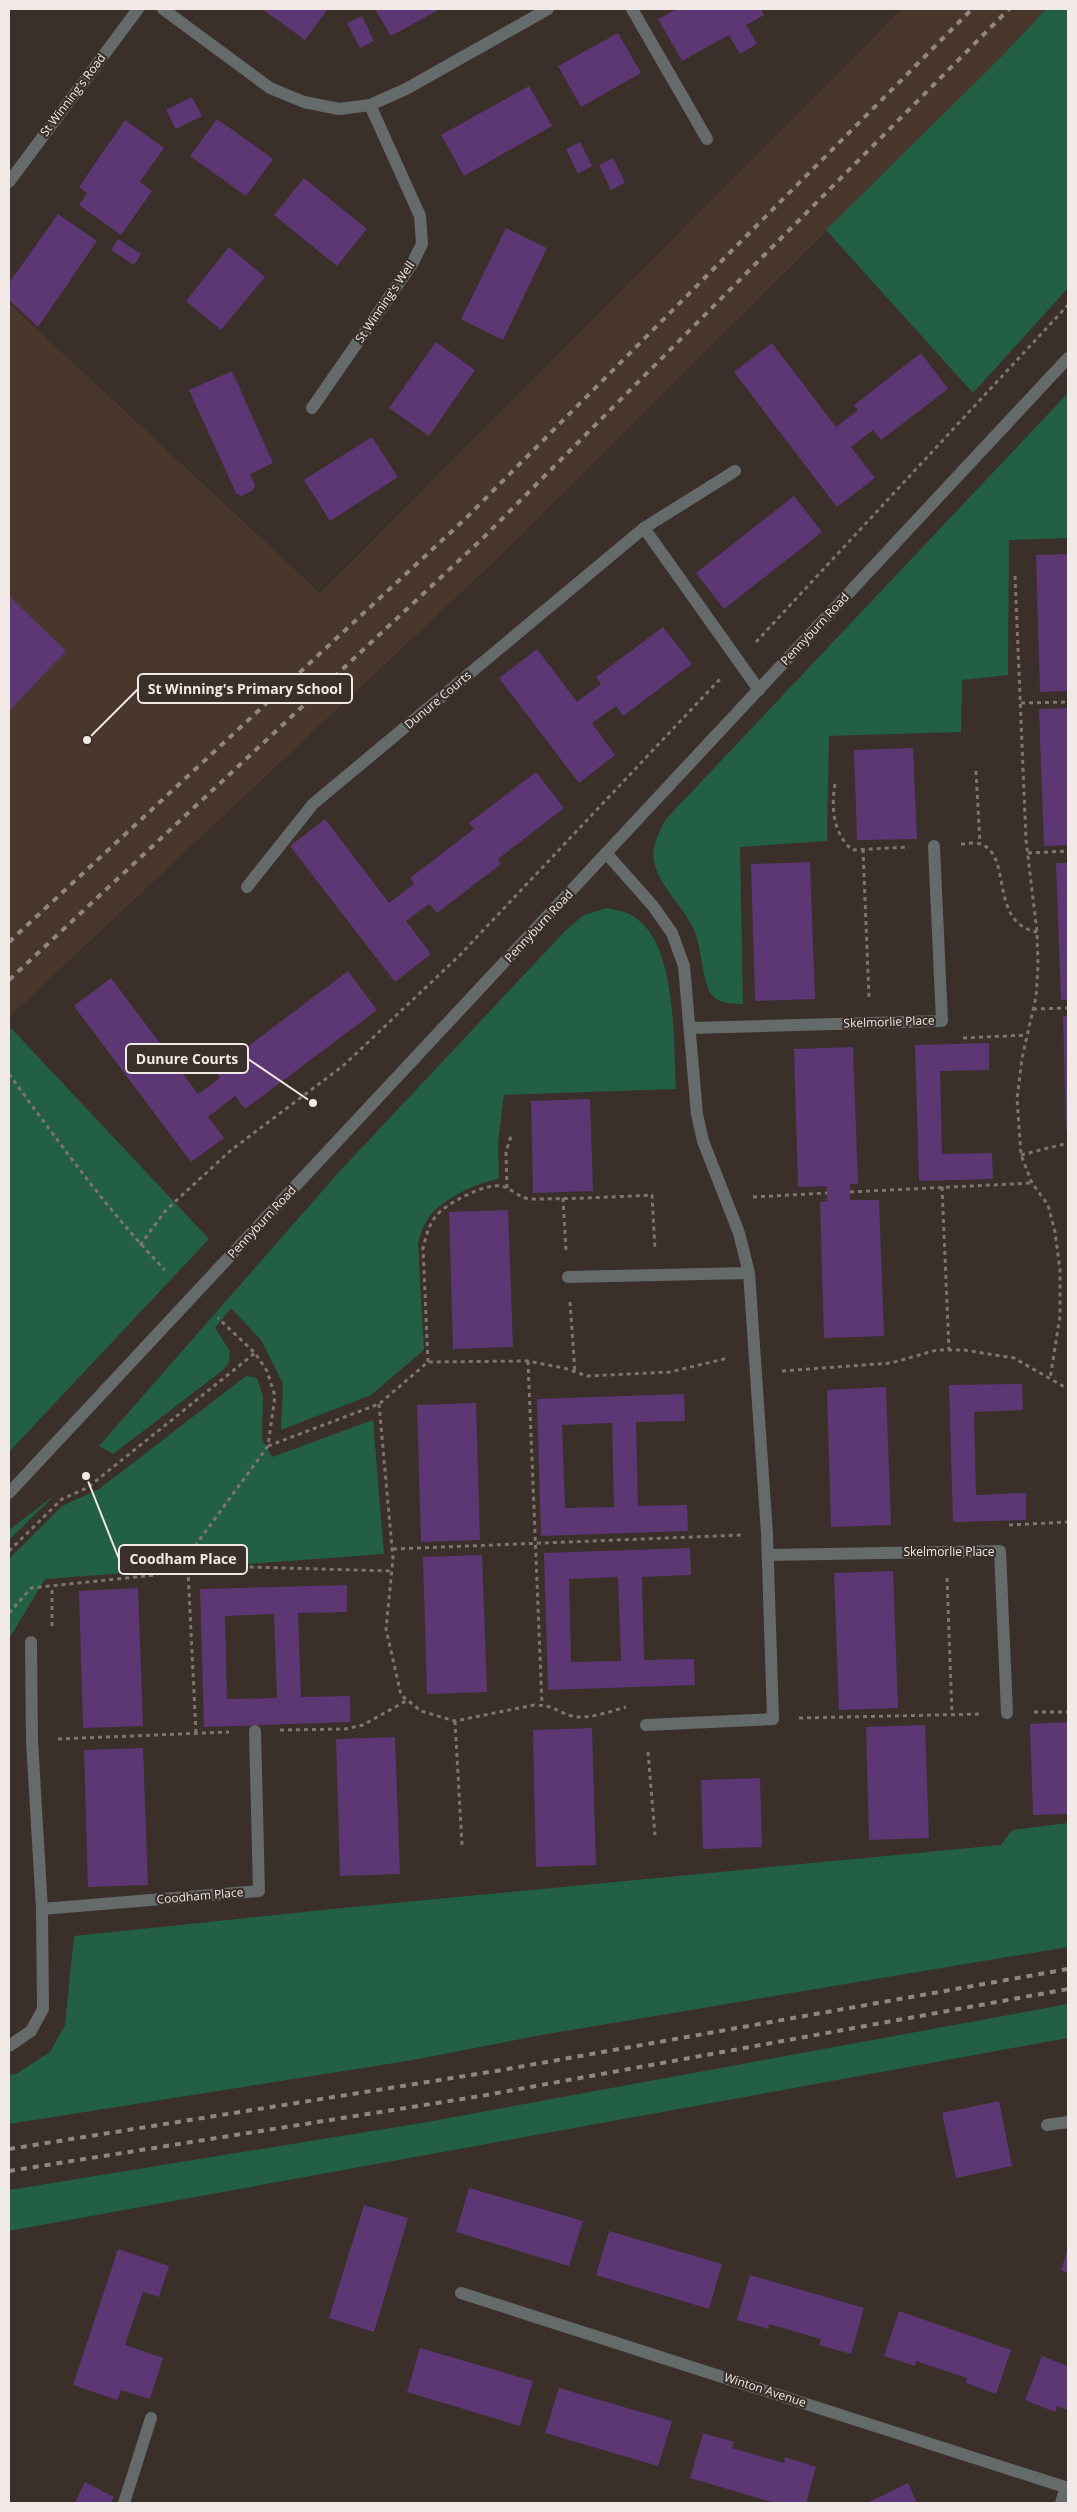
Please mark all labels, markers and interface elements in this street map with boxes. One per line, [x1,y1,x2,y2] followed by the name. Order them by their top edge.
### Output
[36,50,109,140] street label: St Winning's Road
[351,258,418,346] street label: St Winning's Well
[777,589,853,669] street label: Pennyburn Road
[401,666,475,733] street label: Dunure Courts
[138,674,352,703] callout: St Winning's Primary School
[148,679,342,698] text: St Winning's Primary School
[501,886,577,966] street label: Pennyburn Road
[843,1011,935,1032] street label: Skelmorlie Place
[126,1044,248,1073] callout: Dunure Courts
[136,1049,238,1068] text: Dunure Courts
[224,1182,300,1262] street label: Pennyburn Road
[903,1543,995,1560] street label: Skelmorlie Place
[119,1545,247,1574] callout: Coodham Place
[129,1549,237,1568] text: Coodham Place
[156,1883,244,1908] street label: Coodham Place
[722,2368,809,2411] street label: Winton Avenue

